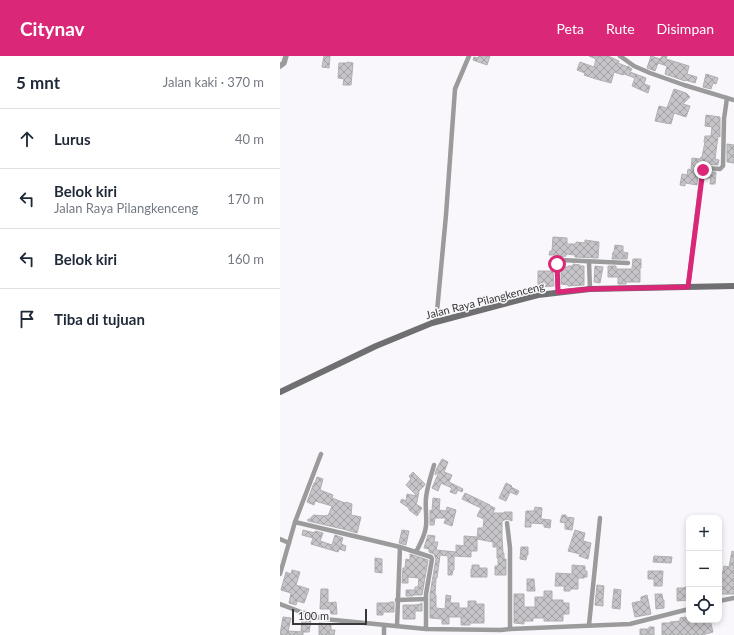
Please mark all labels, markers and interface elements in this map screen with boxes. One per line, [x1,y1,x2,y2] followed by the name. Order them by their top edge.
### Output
[20,17,85,40] text: Citynav
[557,20,584,37] text: Peta
[606,20,635,37] text: Rute
[657,20,714,37] text: Disimpan
[16,72,60,93] text: 5 mnt
[163,74,264,90] text: Jalan kaki · 370 m
[16,128,38,150] icon: ahead
[54,130,91,148] text: Lurus
[235,131,264,147] text: 40 m
[694,161,712,179] route end
[54,182,117,200] text: Belok kiri
[16,188,38,210] icon: left
[227,191,264,207] text: 170 m
[54,200,198,216] text: Jalan Raya Pilangkenceng
[16,248,38,270] icon: left
[54,250,117,268] text: Belok kiri
[227,251,264,267] text: 160 m
[548,255,566,273] route start
[424,279,546,321] street label: Jalan Raya Pilangkenceng
[16,308,38,330] icon: arrive
[54,310,145,328] text: Tiba di tujuan
[686,515,722,623] map controls
[686,515,722,551] button: +
[686,551,722,587] button: −
[686,587,722,623] button: locate
[292,607,367,626] scale bar
[298,609,329,622] text: 100 m

